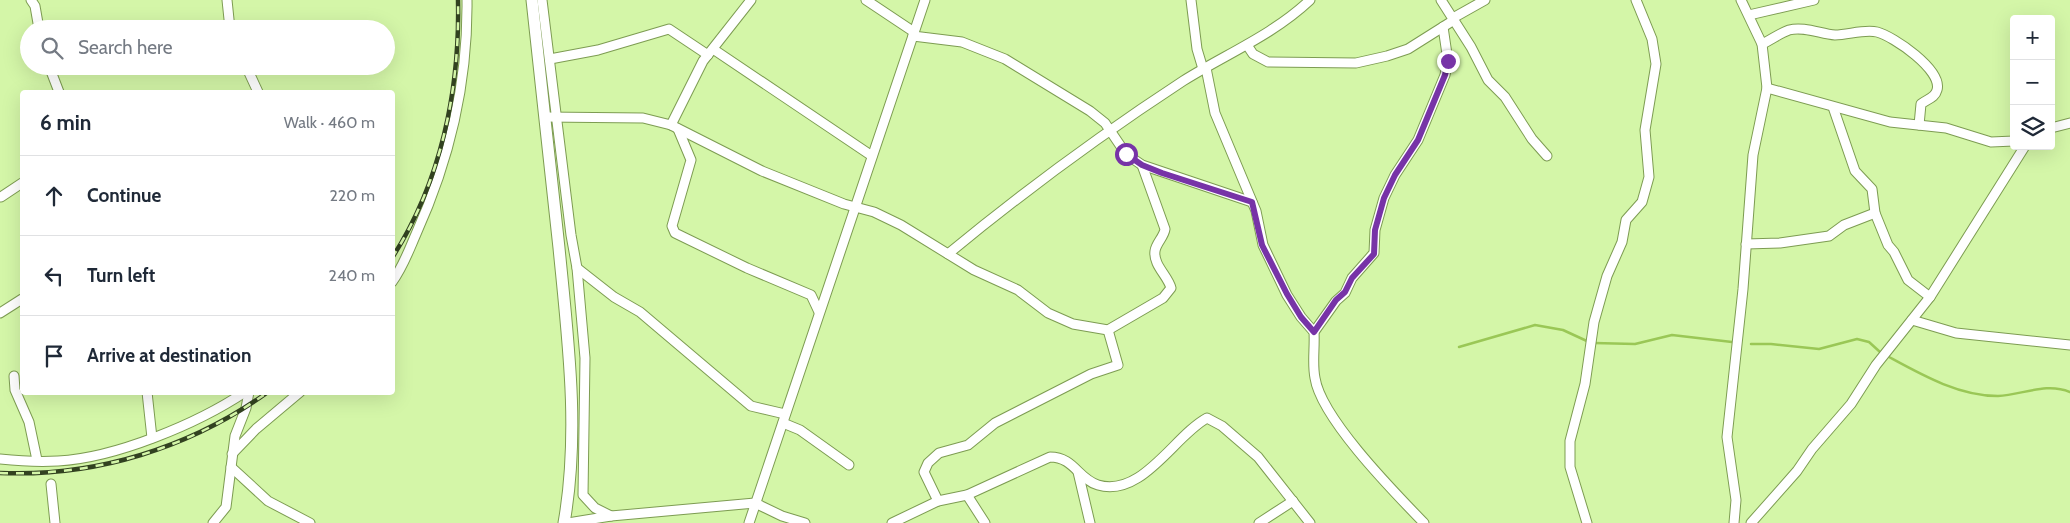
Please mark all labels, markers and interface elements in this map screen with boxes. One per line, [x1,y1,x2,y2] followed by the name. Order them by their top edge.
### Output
[2010,15,2055,150] map controls
[2010,15,2055,60] button: +
[20,20,395,75] search box
[38,34,66,62] icon: search
[78,36,172,59] text: Search here
[1437,50,1460,73] route end
[2010,60,2055,105] button: −
[2010,105,2055,150] button: layers
[40,110,91,135] text: 6 min
[284,113,375,132] text: Walk · 460 m
[1115,143,1138,166] route start
[40,182,68,210] icon: ahead
[87,184,161,207] text: Continue
[329,186,375,205] text: 220 m
[40,262,68,290] icon: left
[87,264,155,287] text: Turn left
[329,266,375,285] text: 240 m
[40,342,68,370] icon: arrive
[87,344,251,367] text: Arrive at destination

